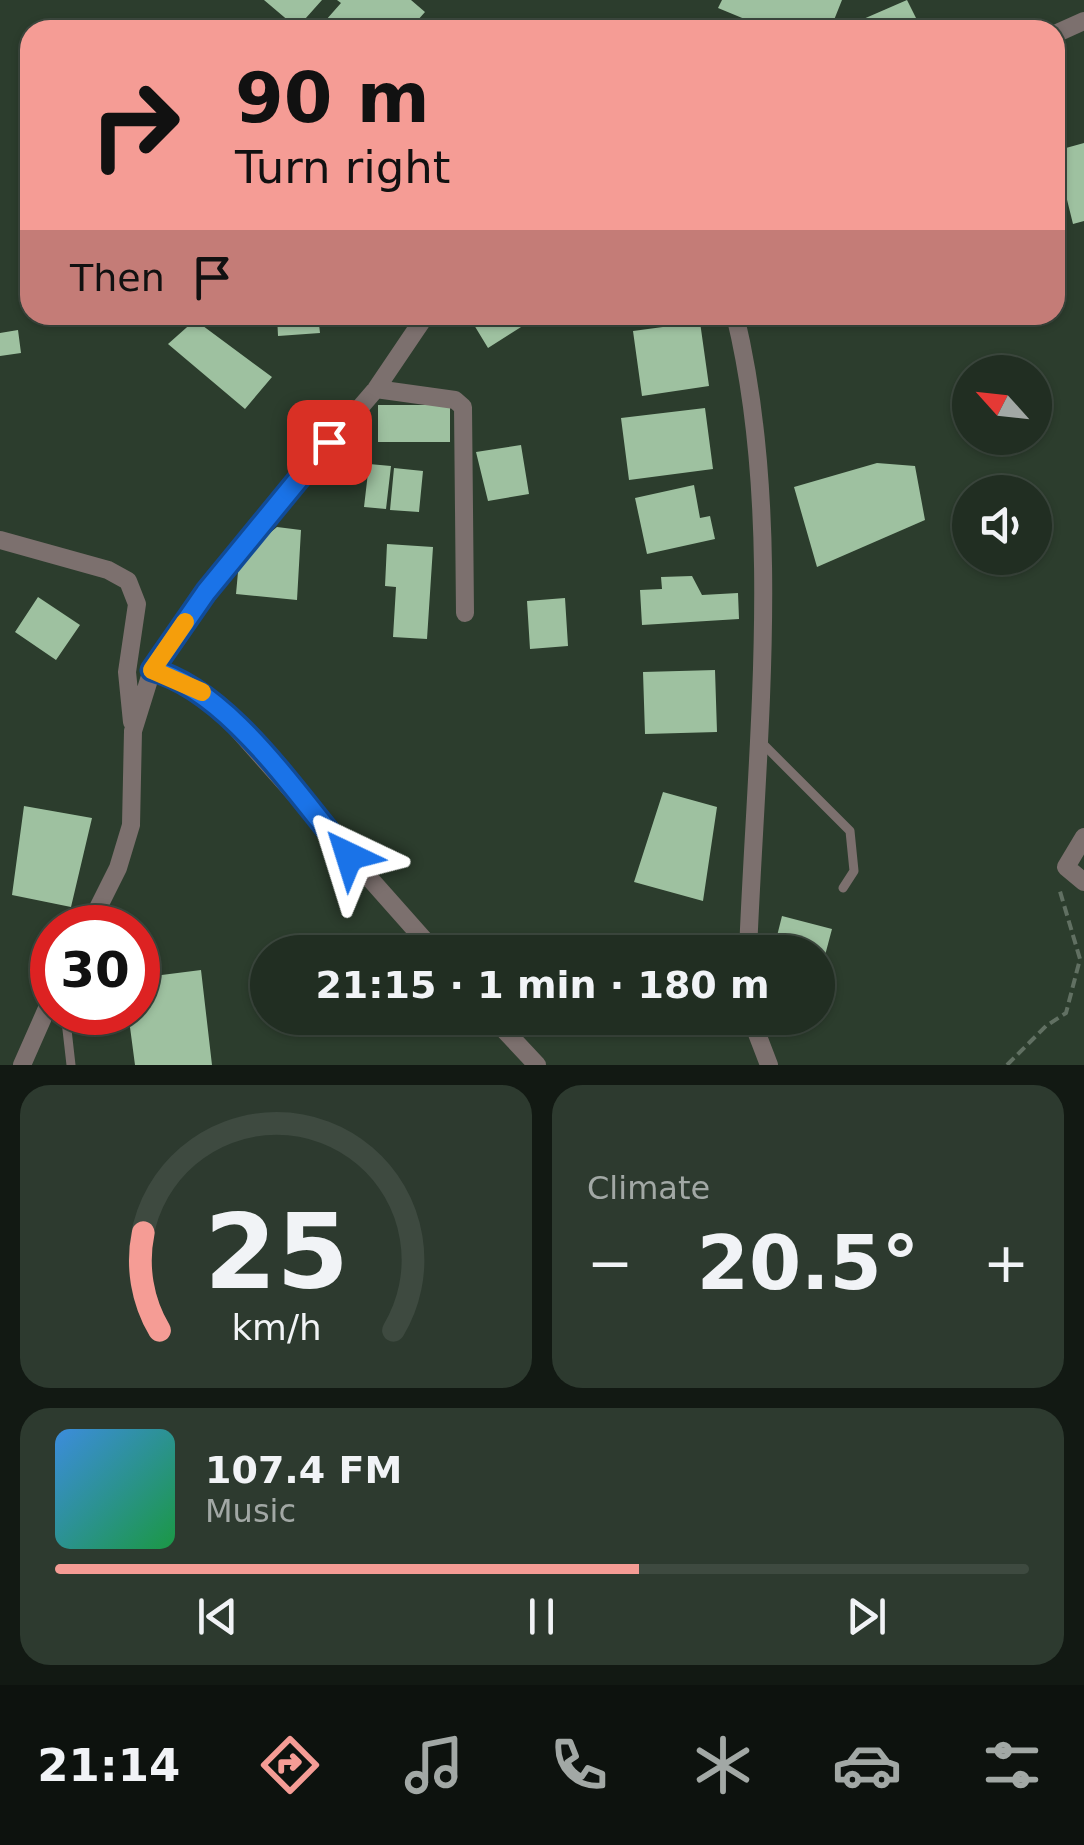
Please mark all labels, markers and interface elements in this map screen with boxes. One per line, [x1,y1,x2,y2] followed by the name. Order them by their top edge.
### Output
[235,57,430,139] text: 90 m
[70,60,200,190] icon: right
[235,141,450,194] text: Turn right
[185,250,240,305] icon: arrive
[70,256,165,300] text: Then
[952,355,1052,455] north arrow
[952,355,1052,575] map controls
[287,400,372,485] pin
[302,415,357,470] icon: arrive
[952,475,1052,575] button: sound
[297,804,401,908] position arrow
[30,905,160,1035] speed limit sign: 30
[315,963,770,1007] text: 21:15 · 1 min · 180 m
[587,1169,710,1207] text: Climate
[204,1191,348,1313] text: 25
[697,1219,919,1307] text: 20.5°
[587,1231,633,1295] text: −
[983,1231,1029,1295] text: +
[231,1307,321,1348] text: km/h
[205,1448,402,1492] text: 107.4 FM
[205,1492,296,1530] text: Music
[190,1589,245,1644] icon: previous
[514,1589,569,1644] icon: pause
[839,1589,894,1644] icon: next
[255,1730,325,1800] icon: directions
[399,1730,469,1800] icon: music
[544,1730,614,1800] icon: phone
[688,1730,758,1800] icon: climate
[832,1730,902,1800] icon: car
[977,1730,1047,1800] icon: filters
[37,1739,180,1792] text: 21:14

